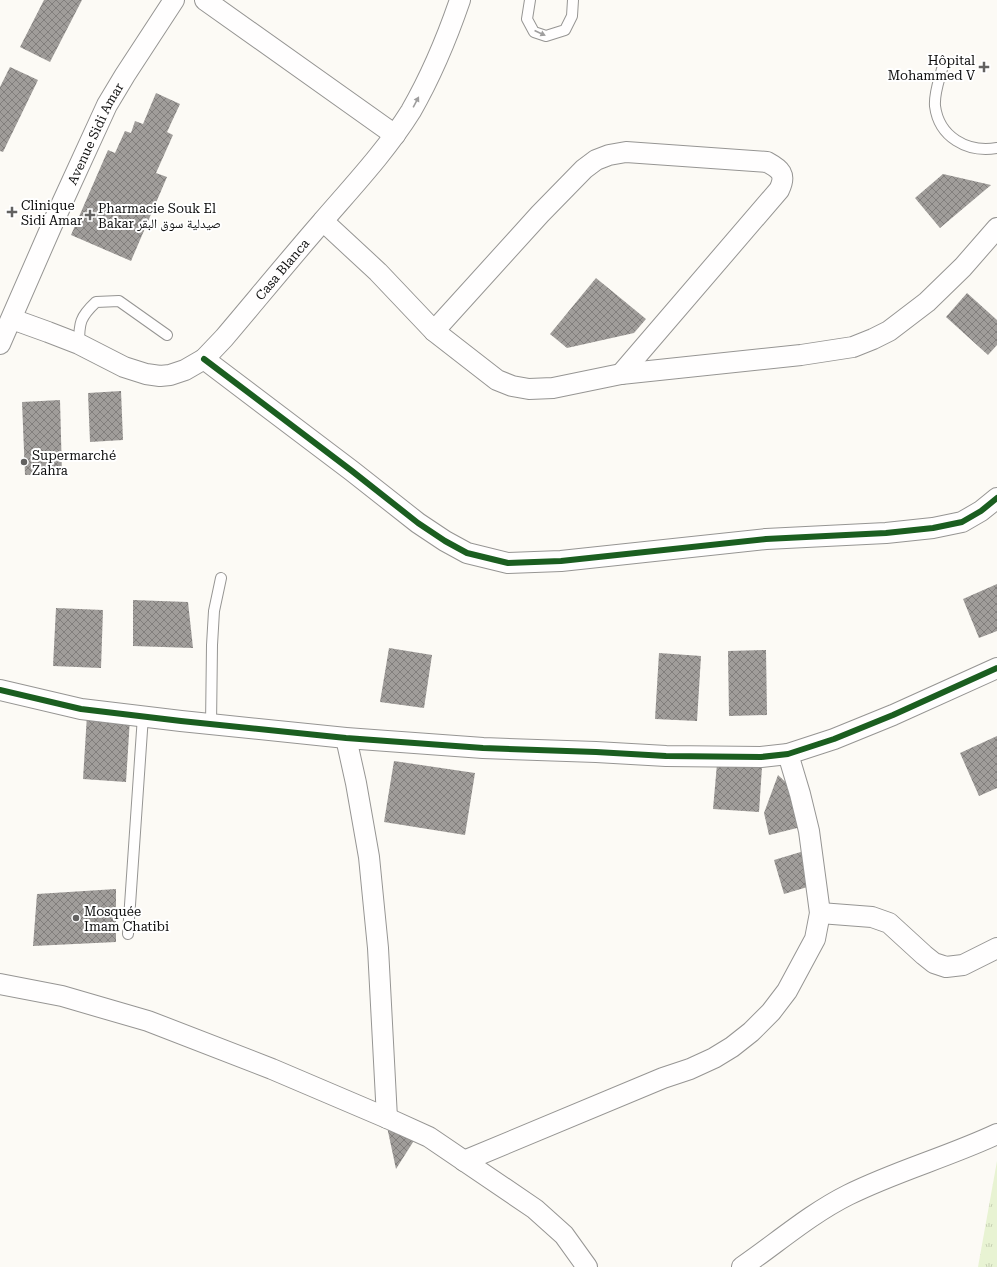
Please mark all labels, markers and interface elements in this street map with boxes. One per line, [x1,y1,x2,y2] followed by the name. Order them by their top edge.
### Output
[534,30,545,36] one-way arrow
[888,53,975,83] place label: Hôpital Mohammed V
[978,61,990,73] marker: Hôpital Mohammed V
[64,79,127,187] street label: Avenue Sidi Amar
[412,96,419,107] one-way arrow
[21,198,83,228] place label: Clinique Sidi Amar
[98,201,221,232] place label: Pharmacie Souk El Bakar صيدلية سوق البقر
[6,206,18,218] marker: Clinique Sidi Amar
[85,210,95,220] marker: Pharmacie Souk El Bakar صيدلية سوق البقر
[252,236,312,303] street label: Casa Blanca
[32,448,116,478] place label: Supermarché Zahra
[19,457,29,467] marker: Supermarché Zahra
[84,904,169,934] place label: Mosquée Imam Chatibi
[71,913,81,923] marker: Mosquée Imam Chatibi

